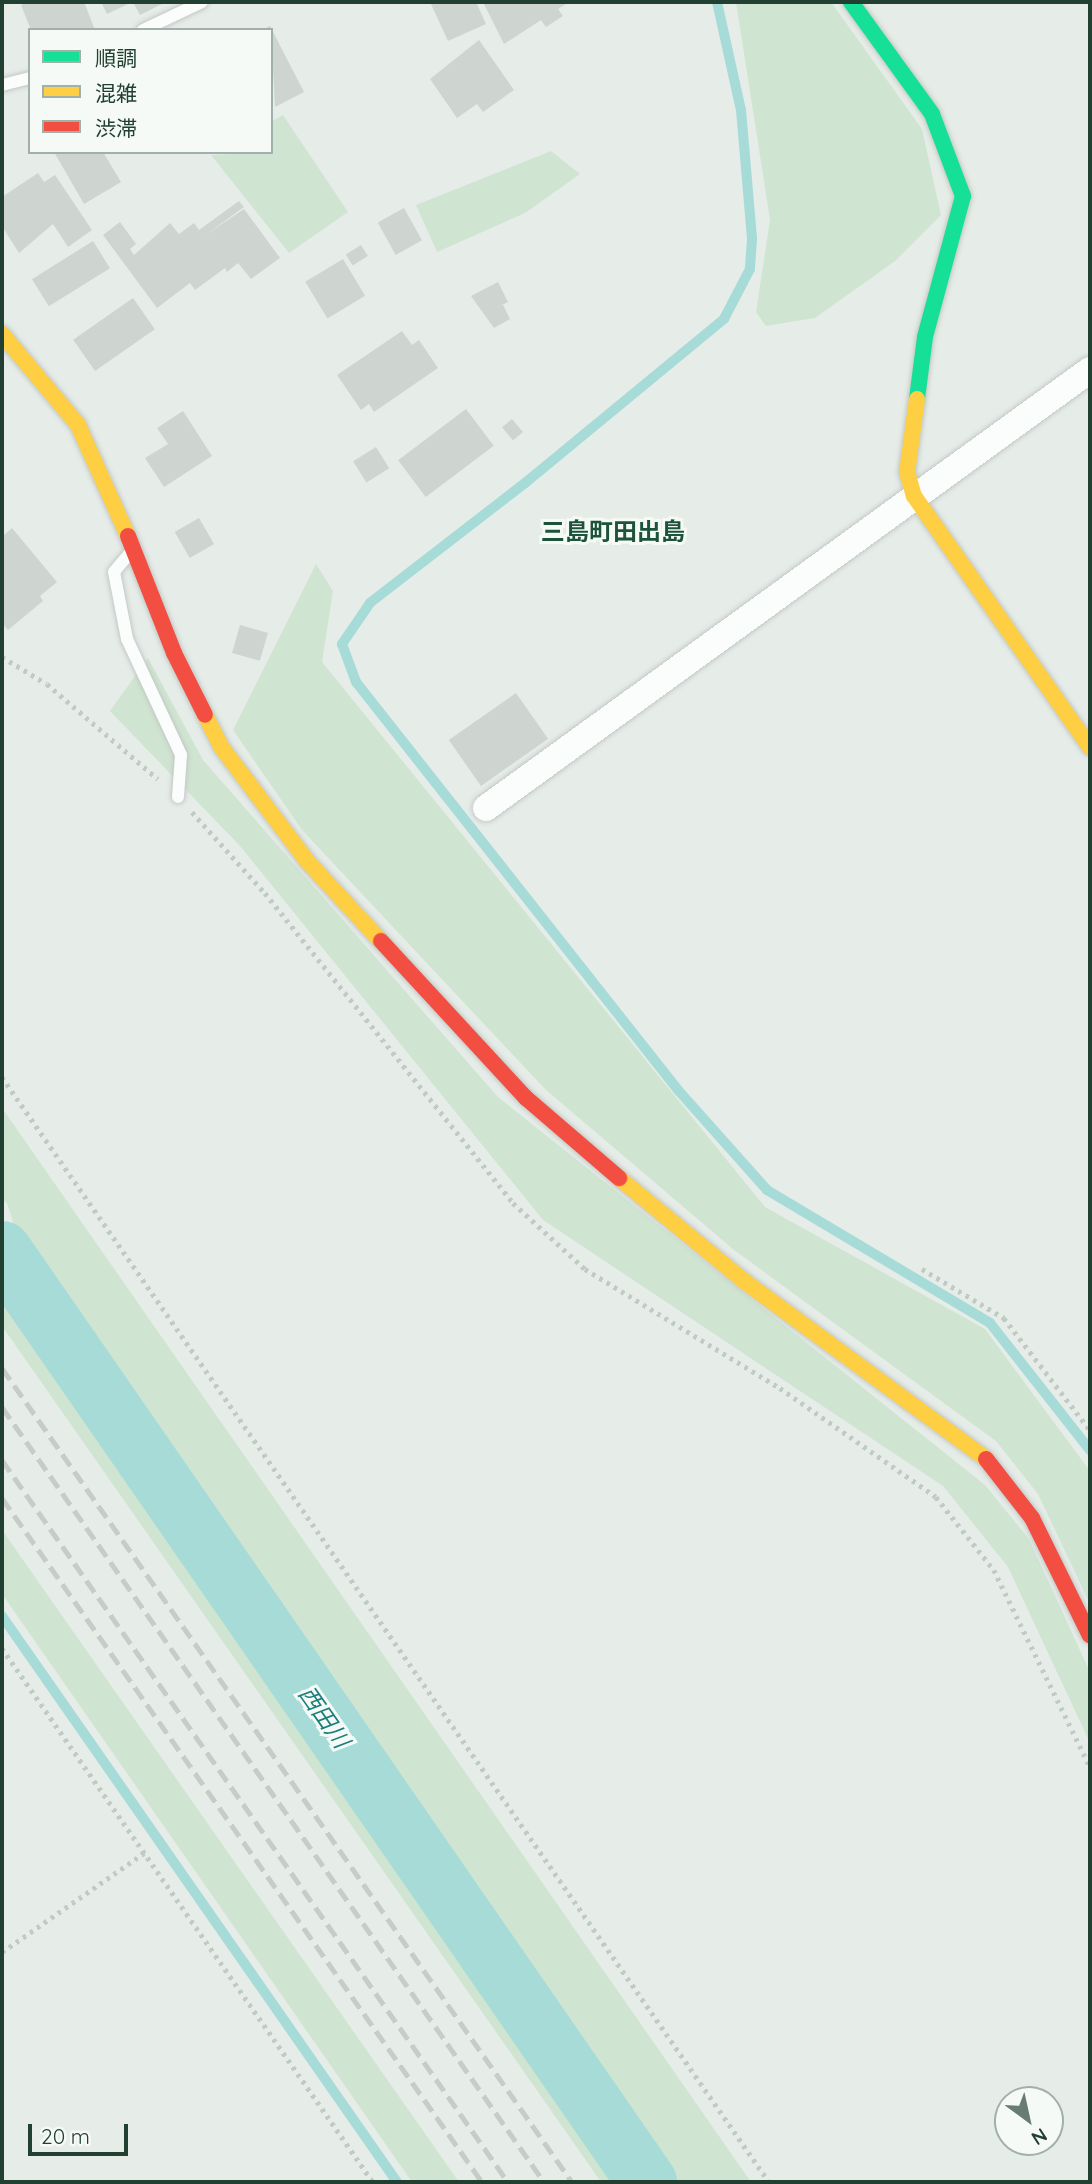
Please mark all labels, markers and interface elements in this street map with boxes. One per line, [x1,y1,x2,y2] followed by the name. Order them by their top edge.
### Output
[28,28,273,154] legend
[95,45,137,71] text: 順調
[95,80,137,106] text: 混雑
[95,115,137,141] text: 渋滞
[541,518,685,546] district label: 三島町田出島
[293,1681,355,1753] water label: 西田川
[994,2086,1064,2156] north arrow
[32,2110,131,2154] scale bar
[41,2123,90,2149] text: 20 m
[1027,2123,1052,2151] text: N

